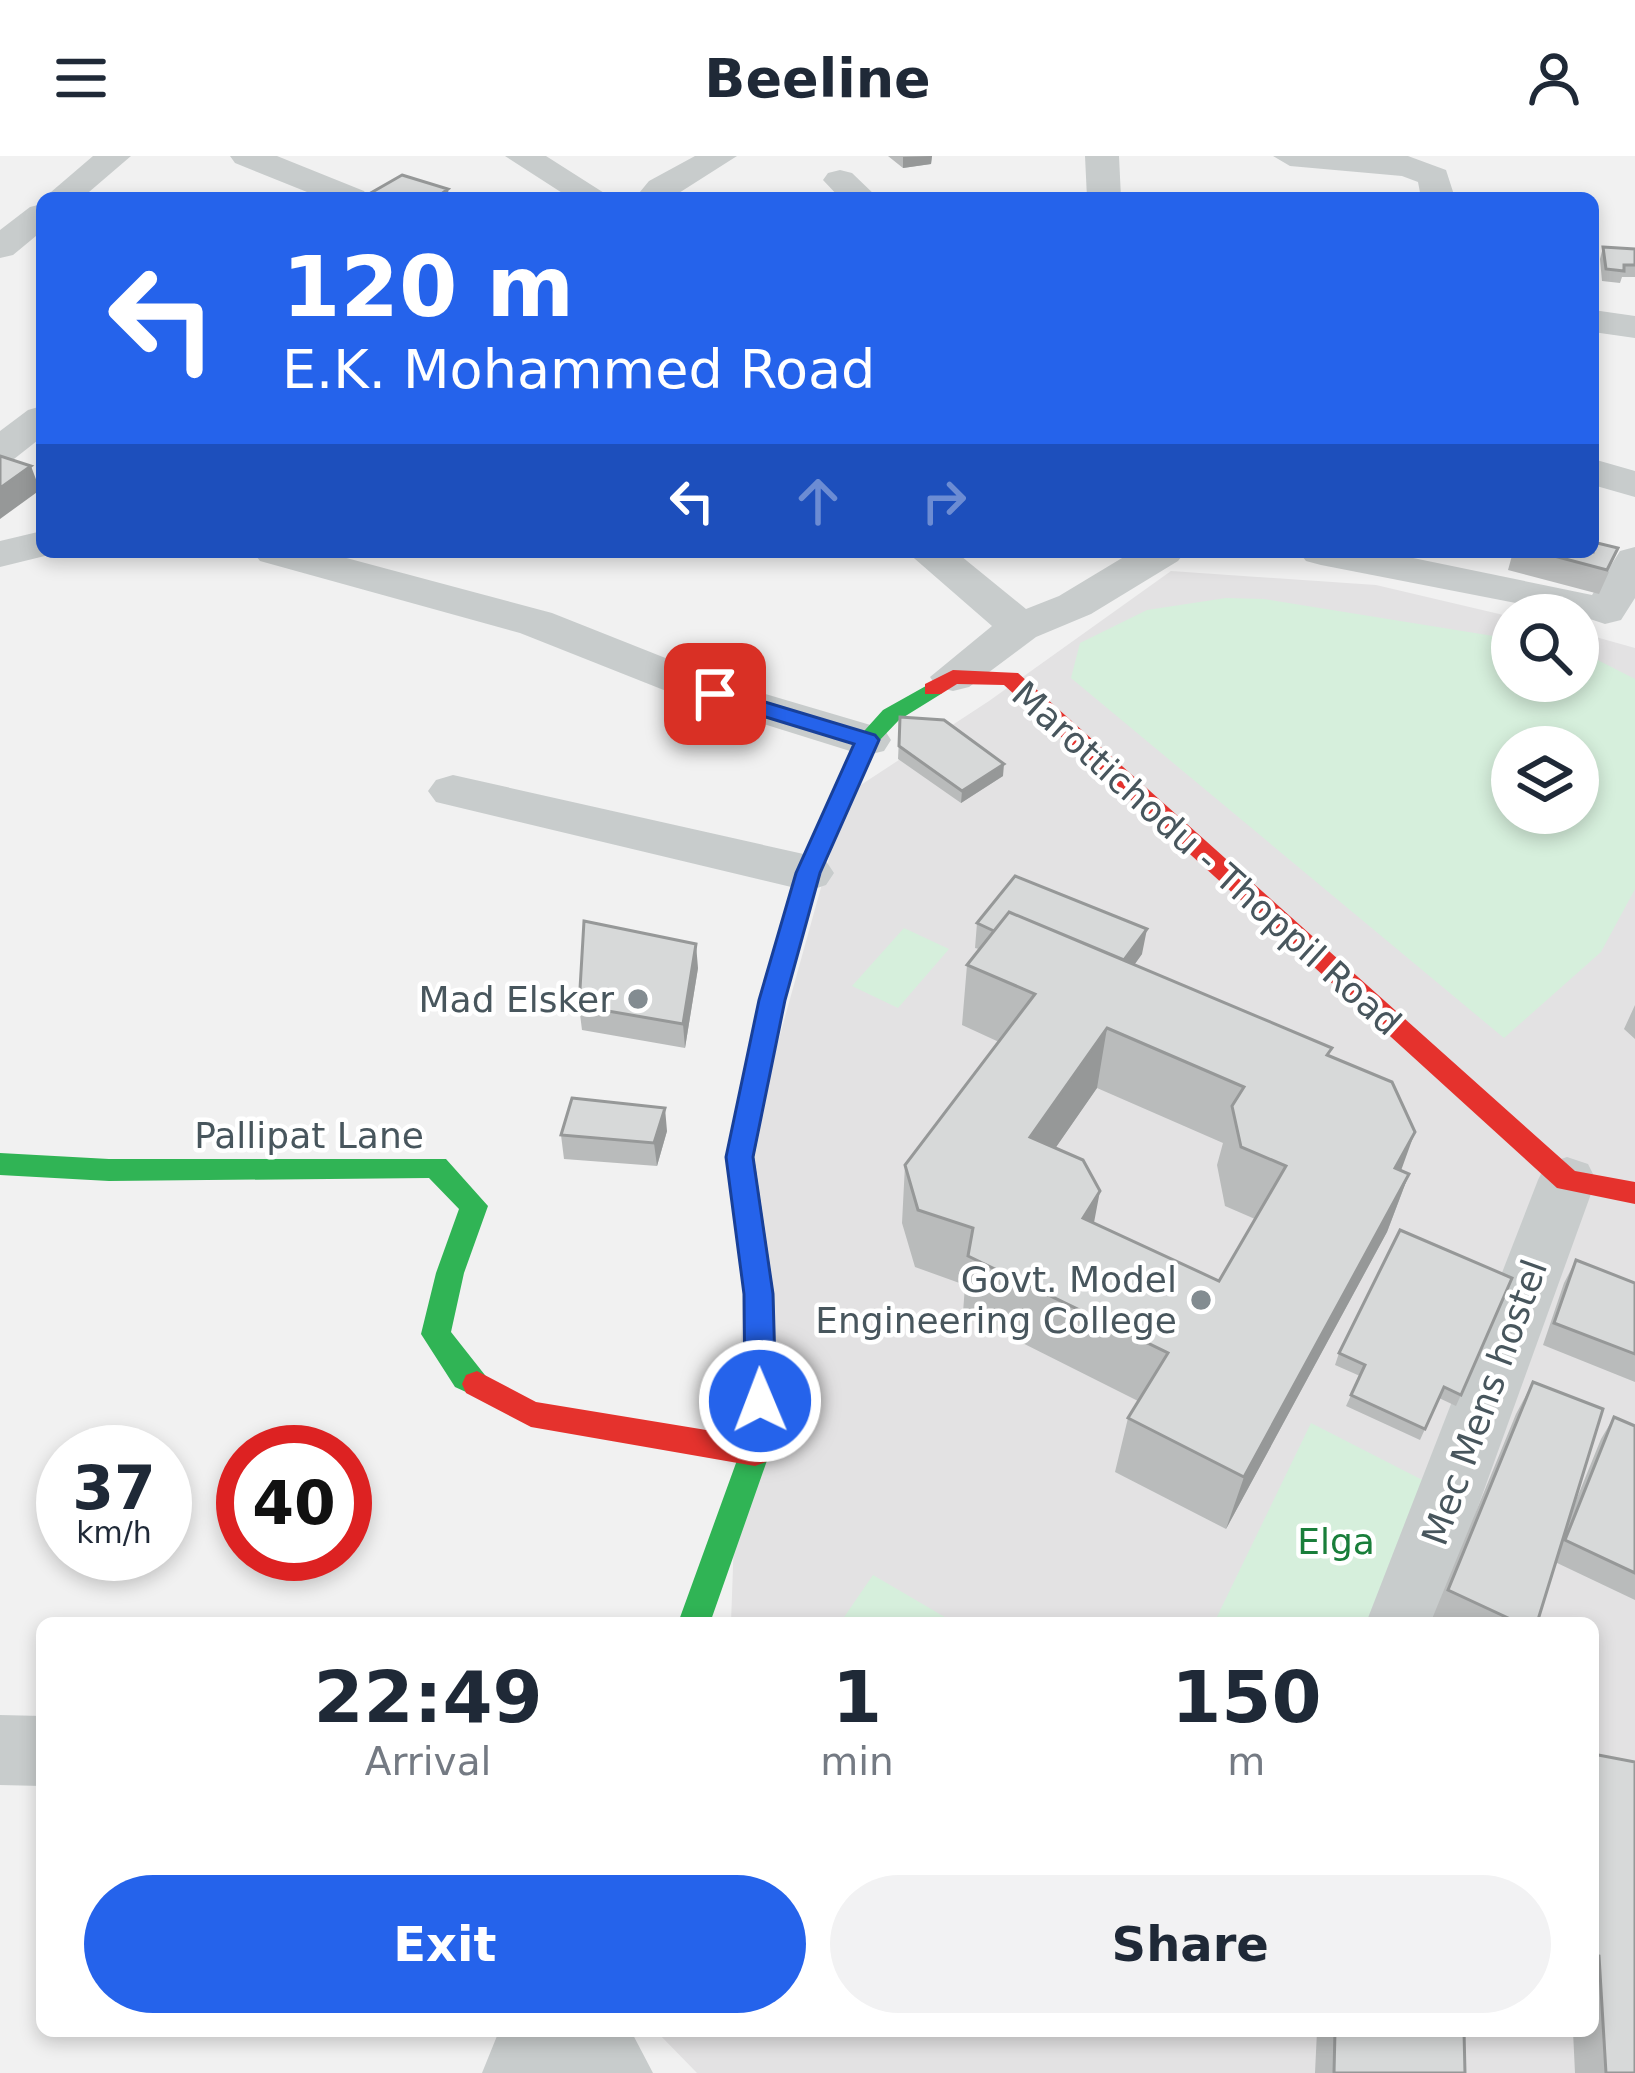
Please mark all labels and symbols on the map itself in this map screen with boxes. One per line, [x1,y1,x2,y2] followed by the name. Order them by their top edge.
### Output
[664,643,766,745] pin
[1004,673,1409,1044] street label: Marottichodu - Thoppil Road
[419,979,614,1020] place label: Mad Elsker
[625,986,651,1012] marker: Mad Elsker
[194,1115,424,1156] street label: Pallipat Lane
[1414,1254,1555,1550] street label: Mec Mens hostel
[815,1259,1177,1341] place label: Govt. Model Engineering College
[1188,1287,1214,1313] marker: Govt. Model Engineering College
[697,1338,823,1464] position arrow
[216,1425,372,1581] speed limit sign: 40
[1297,1521,1375,1562] park label: Elga

